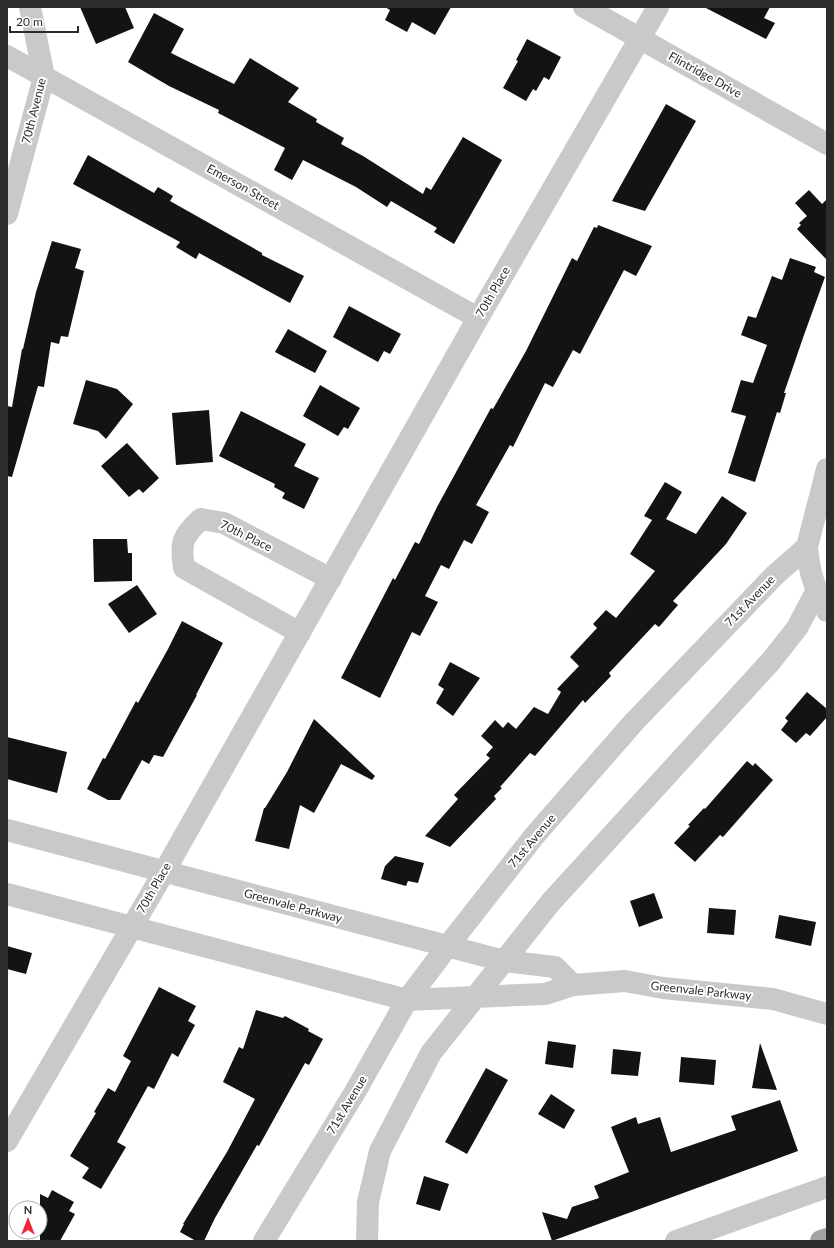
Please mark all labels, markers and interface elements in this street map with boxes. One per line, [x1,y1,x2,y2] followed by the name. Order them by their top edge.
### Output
[10,8,78,34] scale bar
[16,14,43,29] text: 20 m
[666,48,744,101] street label: Flintridge Drive
[18,76,49,145] street label: 70th Avenue
[204,160,283,213] street label: Emerson Street
[472,264,513,320] street label: 70th Place
[218,517,275,555] street label: 70th Place
[721,572,778,630] street label: 71st Avenue
[505,811,559,871] street label: 71st Avenue
[133,860,174,916] street label: 70th Place
[242,885,345,926] street label: Greenvale Parkway
[650,978,753,1003] street label: Greenvale Parkway
[323,1073,370,1137] street label: 71st Avenue
[8,1200,48,1240] north arrow
[24,1203,32,1216] text: N

